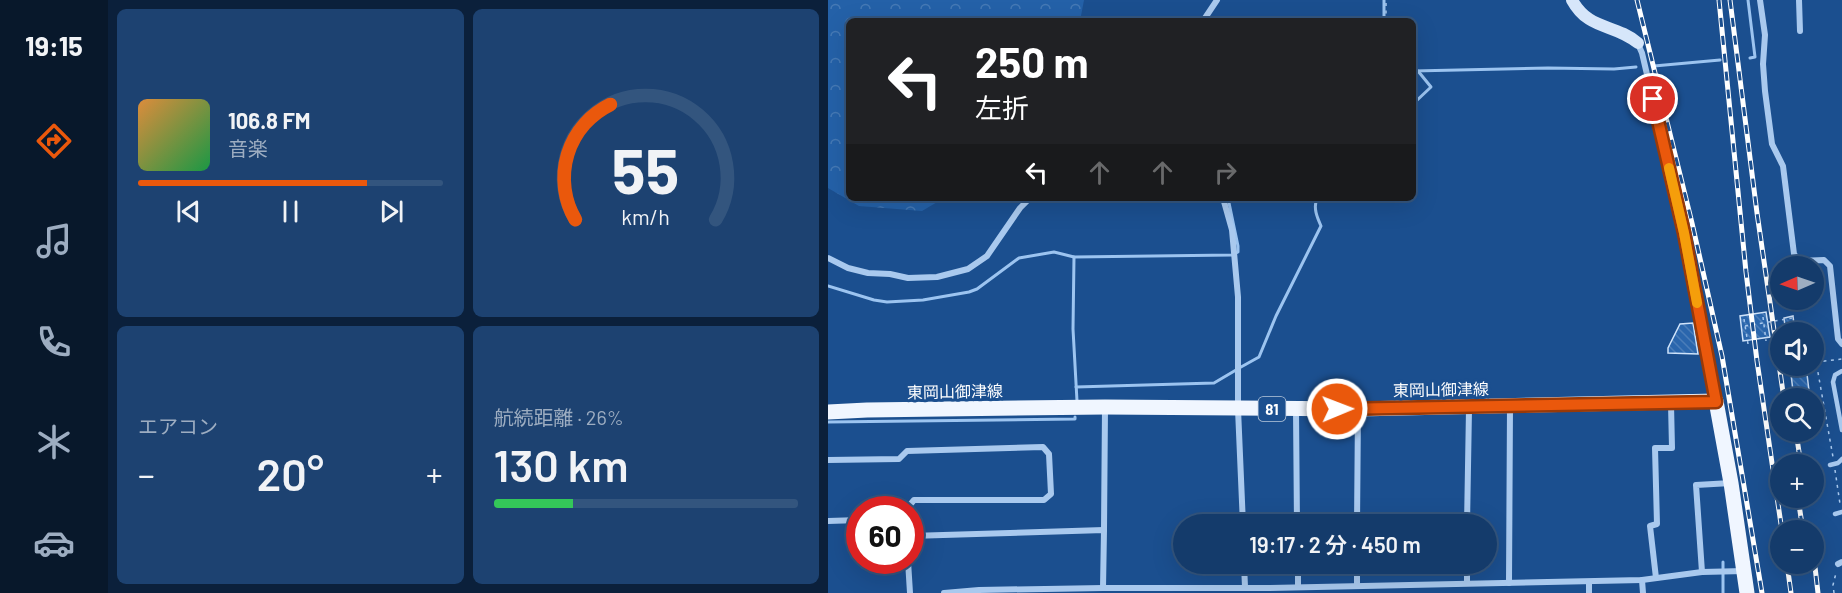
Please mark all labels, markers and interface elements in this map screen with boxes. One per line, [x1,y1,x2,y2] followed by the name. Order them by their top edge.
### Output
[25,29,83,61] text: 19:15
[975,36,1089,86] text: 250 m
[876,42,954,120] icon: left
[1627,73,1678,124] pin
[1636,82,1669,115] icon: arrive
[975,91,1029,123] text: 左折
[228,107,310,133] text: 106.8 FM
[33,120,75,162] icon: directions
[612,132,679,206] text: 55
[228,136,268,160] text: 音楽
[1020,156,1053,189] icon: left
[1083,156,1116,189] icon: ahead
[1146,156,1179,189] icon: ahead
[1209,156,1242,189] icon: right
[172,195,205,228] icon: previous
[274,195,307,228] icon: pause
[375,195,408,228] icon: next
[621,205,670,230] text: km/h
[33,220,75,262] icon: music
[1770,256,1824,310] north arrow
[1770,256,1824,574] map controls
[33,321,75,363] icon: phone
[1770,322,1824,376] button: sound
[1305,377,1369,441] position arrow
[1393,379,1489,399] street label: 東岡山御津線
[907,381,1003,401] street label: 東岡山御津線
[1770,388,1824,442] button: search
[1258,397,1286,421] road number: 81
[494,405,624,429] text: 航続距離 · 26%
[138,414,218,438] text: エアコン
[33,421,75,463] icon: climate
[494,437,629,491] text: 130 km
[257,446,324,500] text: 20°
[138,454,155,494] text: −
[426,454,443,494] text: +
[1770,454,1824,508] button: +
[846,496,924,574] speed limit sign: 60
[1770,520,1824,574] button: −
[33,522,75,564] icon: car
[1249,531,1421,557] text: 19:17 · 2 分 · 450 m

